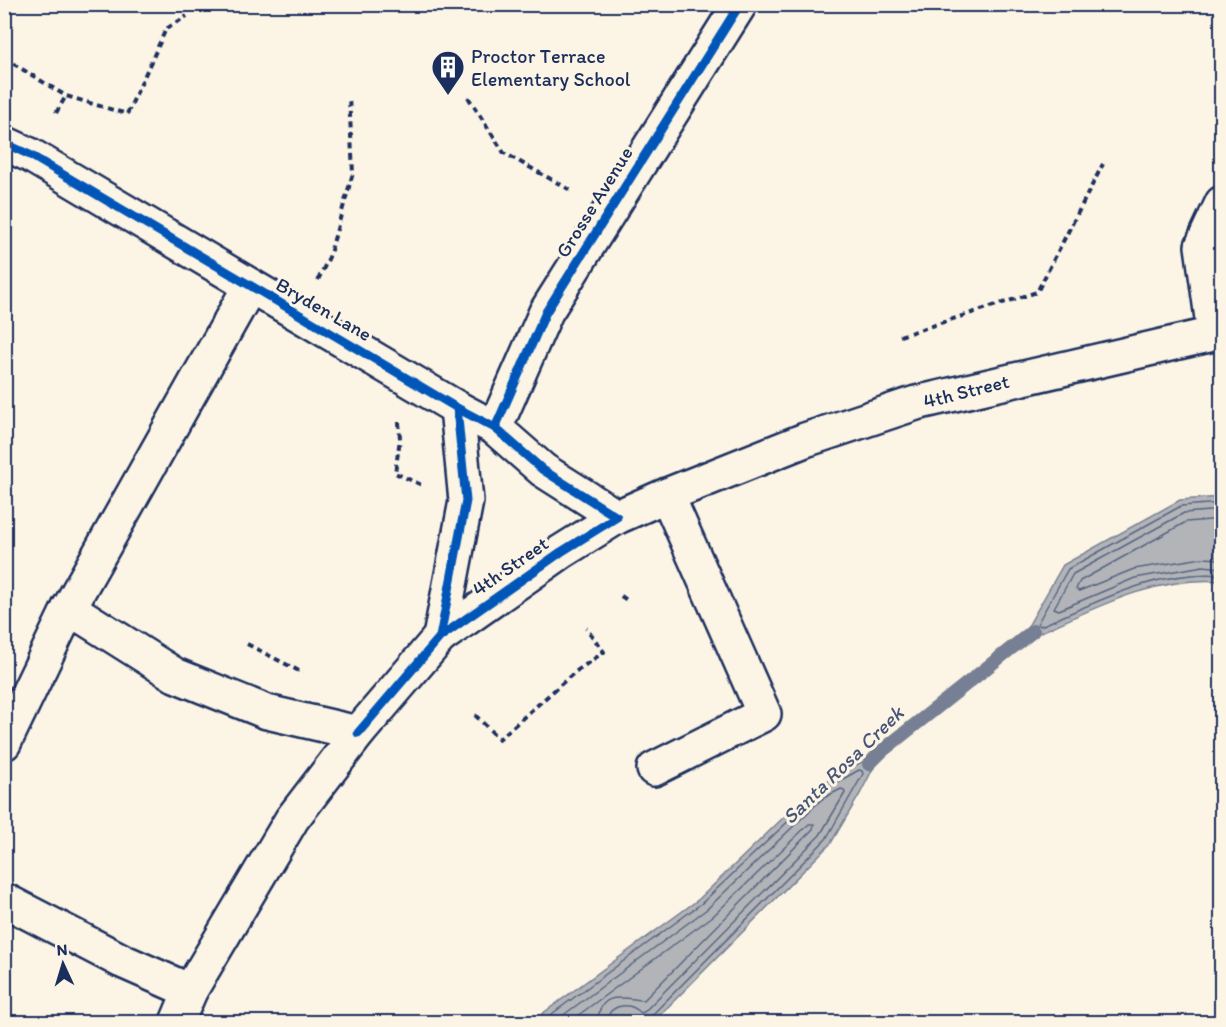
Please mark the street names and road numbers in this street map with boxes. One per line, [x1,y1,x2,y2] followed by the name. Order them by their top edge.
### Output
[550,142,638,262] street label: Grosse Avenue
[272,272,376,346] street label: Bryden Lane
[921,369,1012,413] street label: 4th Street
[467,531,553,601] street label: 4th Street

